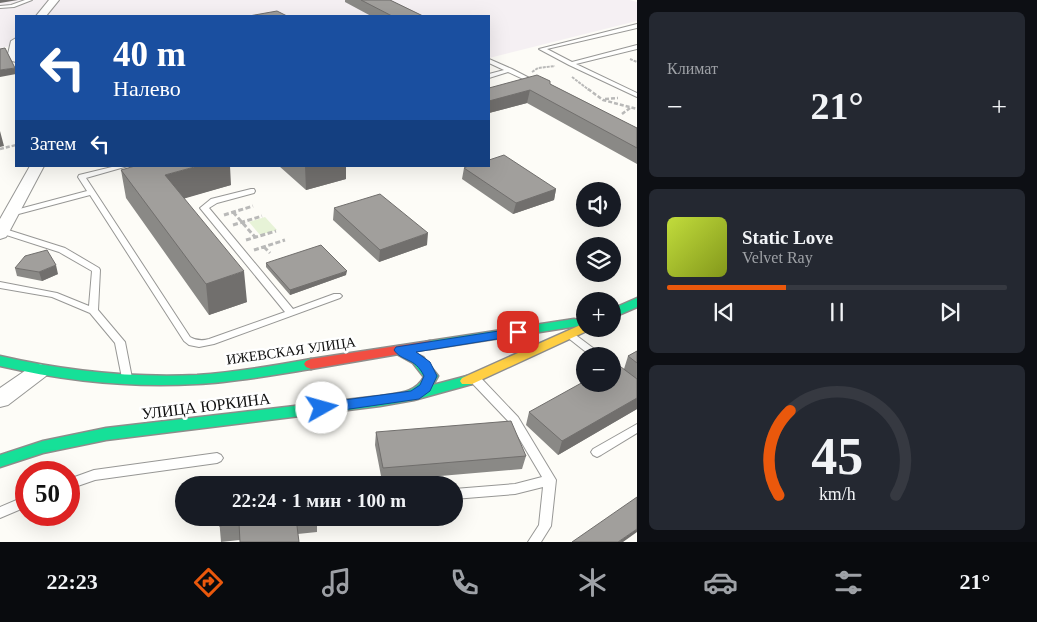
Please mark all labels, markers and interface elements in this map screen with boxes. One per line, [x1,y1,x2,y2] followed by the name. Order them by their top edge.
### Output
[30,35,95,100] icon: left
[113,35,186,74] text: 40 m
[667,60,718,77] text: Климат
[113,76,181,101] text: Налево
[810,85,864,127] text: 21°
[667,91,683,122] text: −
[991,91,1007,122] text: +
[86,130,114,158] icon: left
[30,133,76,154] text: Затем
[576,182,621,392] map controls
[576,182,621,227] button: sound
[742,227,833,248] text: Static Love
[576,237,621,282] button: layers
[742,249,813,266] text: Velvet Ray
[576,292,621,337] button: +
[710,298,738,326] icon: previous
[823,298,851,326] icon: pause
[936,298,964,326] icon: next
[497,311,539,353] pin
[504,318,532,346] icon: arrive
[225,334,357,367] street label: ИЖЕВСКАЯ УЛИЦА
[576,347,621,392] button: −
[295,381,347,433] position arrow
[141,390,272,423] street label: УЛИЦА ЮРКИНА
[811,428,863,485] text: 45
[15,461,80,526] speed limit sign: 50
[819,484,855,504] text: km/h
[232,490,406,511] text: 22:24 · 1 мин · 100 m
[191,565,226,600] icon: directions
[319,565,354,600] icon: music
[447,565,482,600] icon: phone
[575,565,610,600] icon: climate
[703,565,738,600] icon: car
[831,565,866,600] icon: filters
[47,569,98,594] text: 22:23
[960,569,990,594] text: 21°

